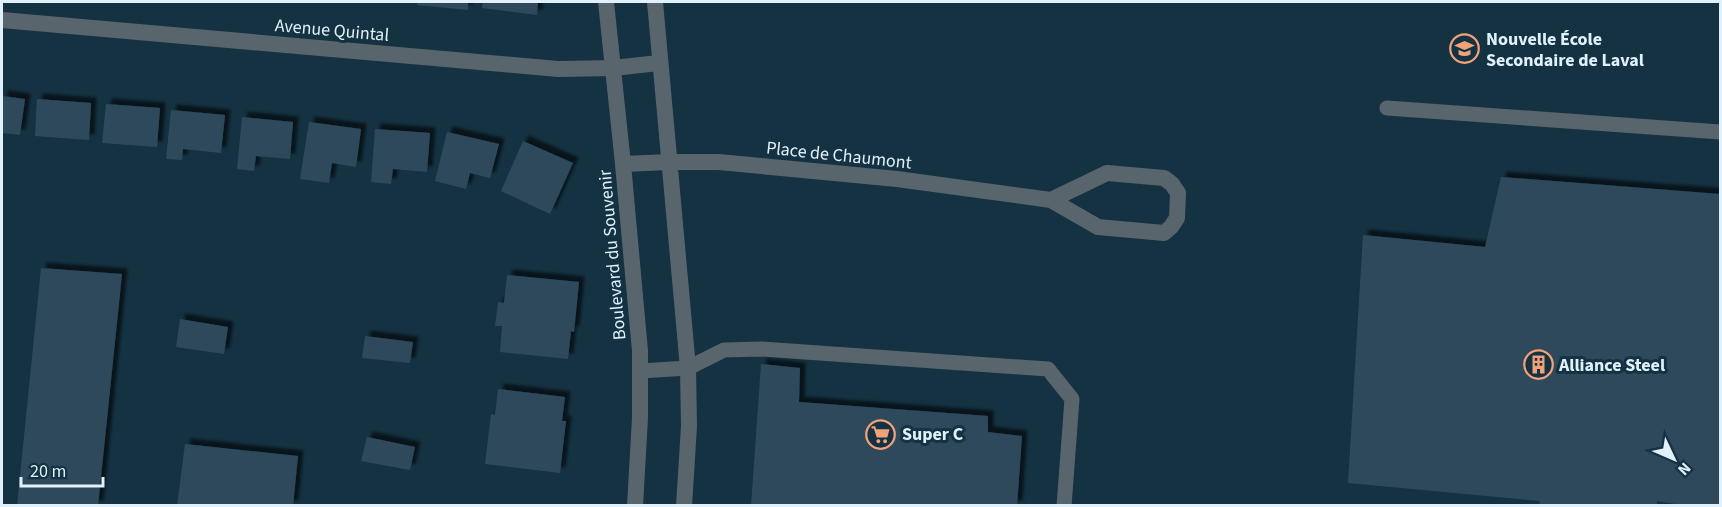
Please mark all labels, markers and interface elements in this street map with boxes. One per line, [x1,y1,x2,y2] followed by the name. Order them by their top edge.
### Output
[274,13,390,48] street label: Avenue Quintal
[1486,27,1644,73] place label: Nouvelle École Secondaire de Laval
[1449,33,1481,65] school or university icon: Nouvelle École Secondaire de Laval
[765,135,913,176] street label: Place de Chaumont
[593,168,632,341] street label: Boulevard du Souvenir
[1522,349,1554,381] building icon: Alliance Steel
[1558,353,1665,378] place label: Alliance Steel
[865,418,897,450] supermarket icon: Super C
[902,422,964,447] place label: Super C
[1644,429,1704,489] north arrow
[21,450,104,488] scale bar
[1672,457,1696,480] text: N
[30,459,66,484] text: 20 m

